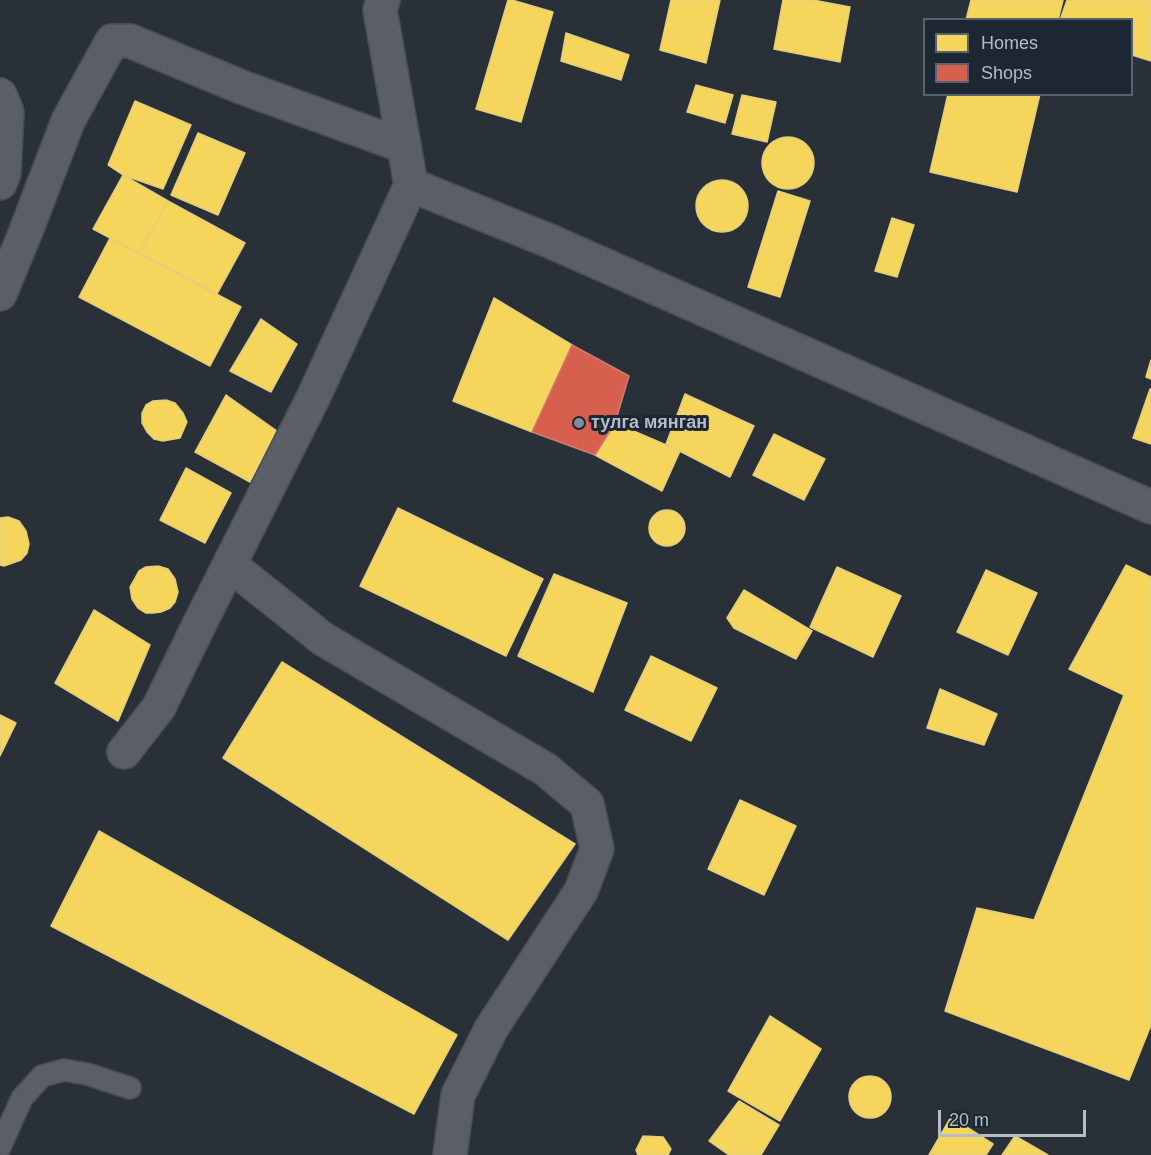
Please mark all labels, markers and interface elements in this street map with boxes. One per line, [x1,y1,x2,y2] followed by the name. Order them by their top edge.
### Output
[923,18,1133,96] legend
[981,33,1038,53] text: Homes
[981,63,1032,83] text: Shops
[591,412,707,434] place label: тулга мянган
[572,416,586,430] marker: тулга мянган
[941,1098,1090,1136] scale bar
[949,1110,989,1130] text: 20 m

